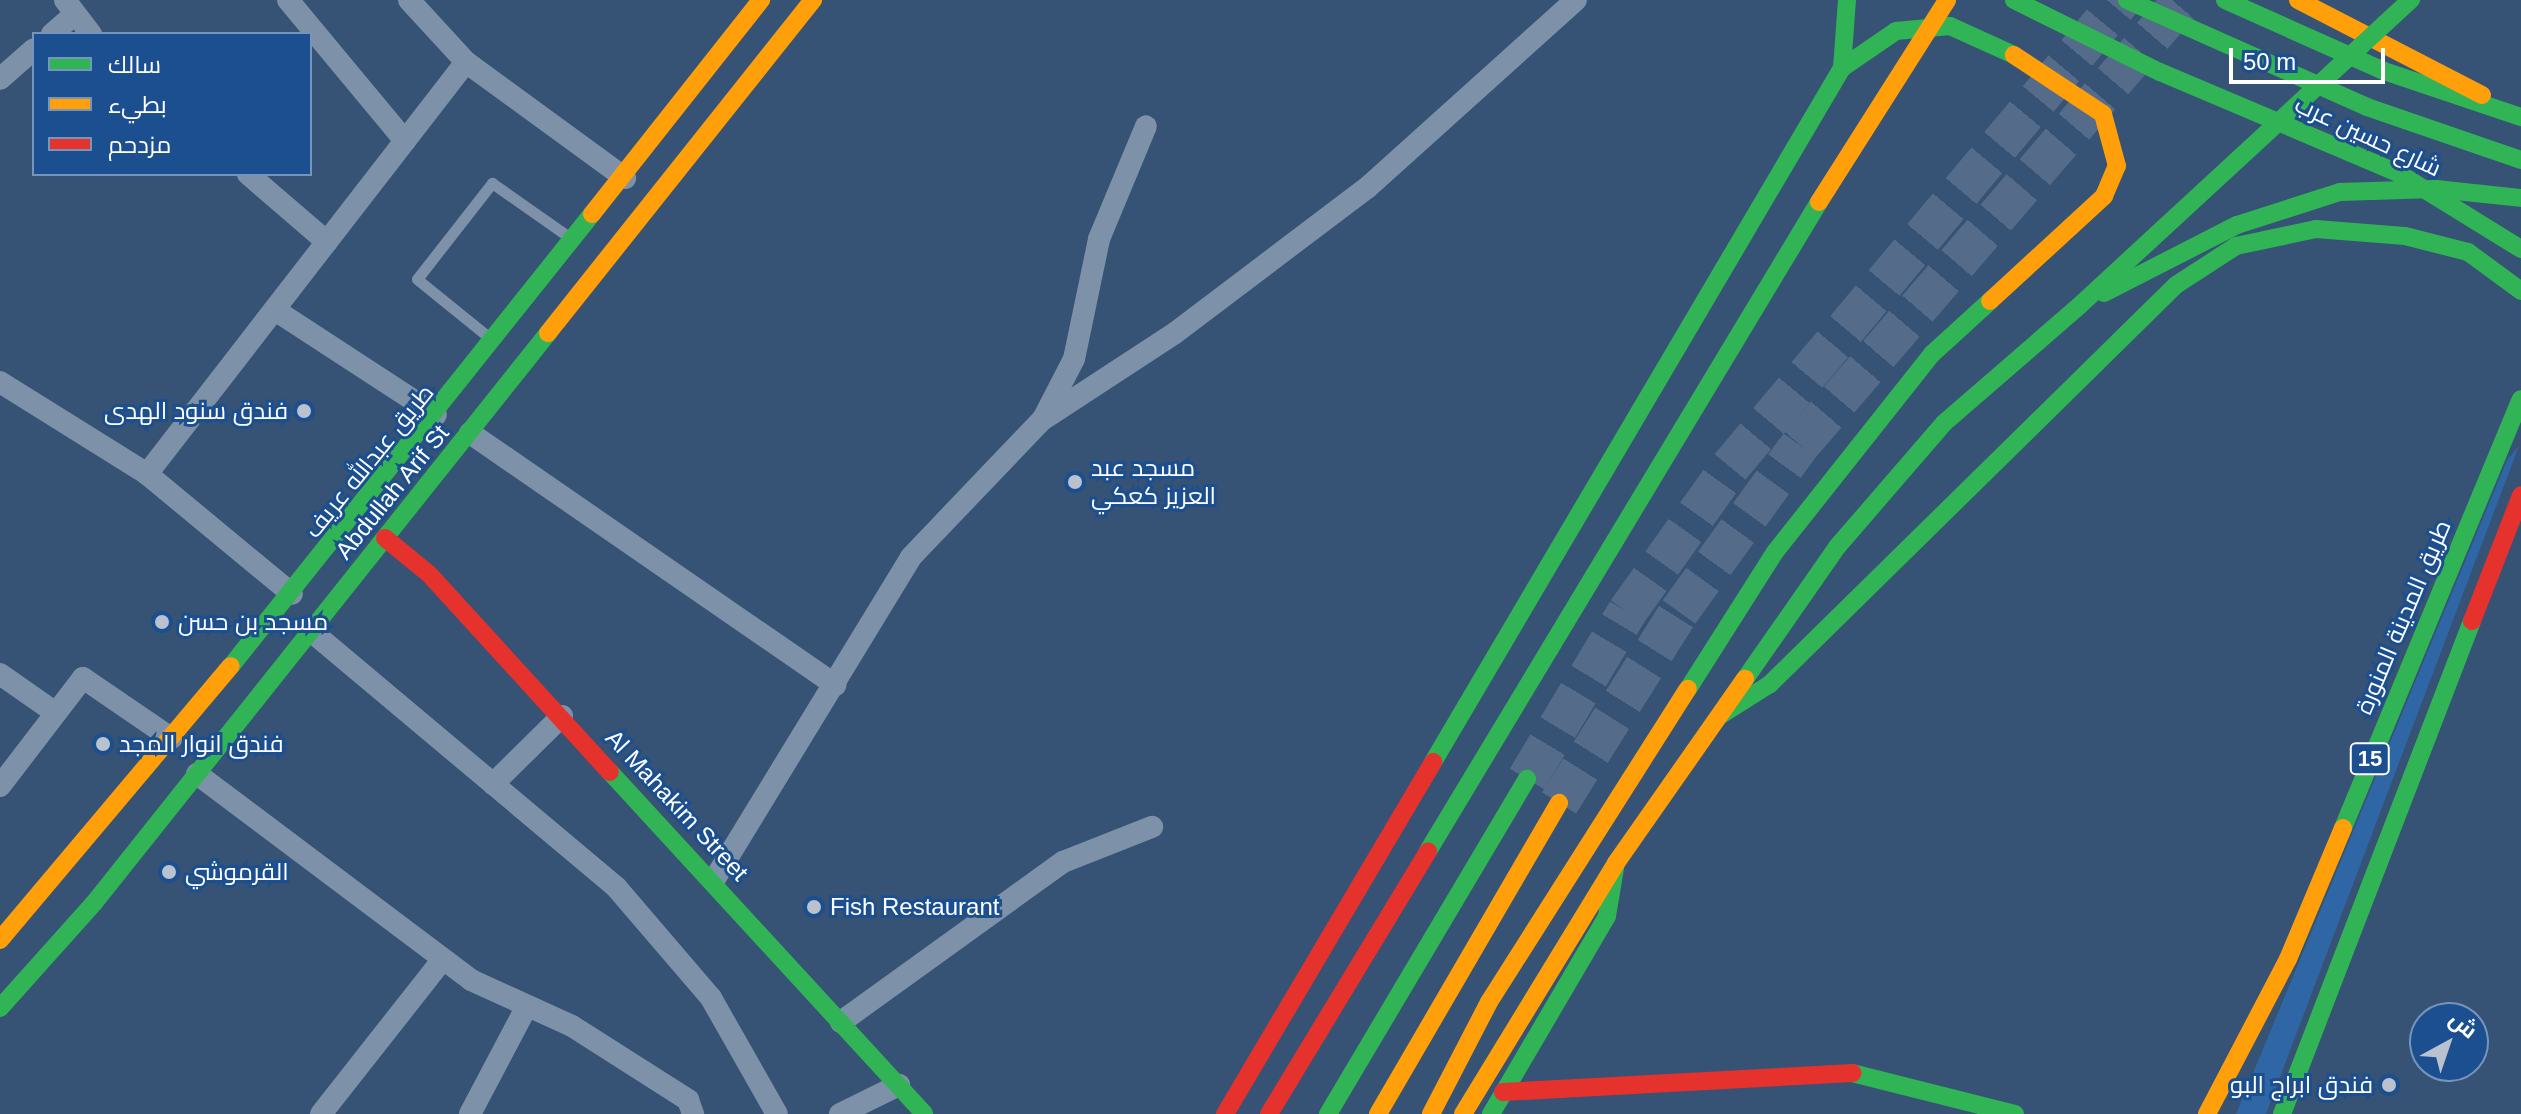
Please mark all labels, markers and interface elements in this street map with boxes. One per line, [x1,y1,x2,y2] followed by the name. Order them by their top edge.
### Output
[32,32,312,176] legend
[2233,32,2389,82] scale bar
[2243,48,2296,75] text: 50 m
[108,51,161,78] text: سالك
[2290,90,2446,182] street label: شارع حسين عرب
[108,91,167,118] text: بطيء
[108,131,171,158] text: مزدحم
[298,378,440,544] street label: طريق عبدالله عريف
[104,397,288,425] place label: فندق سنود الهدى
[295,402,313,420] marker: فندق سنود الهدى
[329,419,455,565] street label: Abdullah Arif St
[1091,454,1216,510] place label: مسجد عبد العزيز كعكي
[1066,473,1084,491] marker: مسجد عبد العزيز كعكي
[2349,516,2457,718] street label: طريق المدينة المنورة
[178,608,328,636] place label: مسجد بن حسن
[153,613,171,631] marker: مسجد بن حسن
[600,723,754,887] street label: Al Mahakim Street
[119,730,284,758] place label: فندق انوار المجد
[94,735,112,753] marker: فندق انوار المجد
[2348,741,2392,777] road number: 15
[185,858,289,886] place label: القرموشي
[160,863,178,881] marker: القرموشي
[830,893,999,921] place label: Fish Restaurant
[805,898,823,916] marker: Fish Restaurant
[2409,1002,2489,1082] north arrow
[2445,1006,2482,1043] text: ش
[2230,1071,2373,1099] place label: فندق ابراج البو
[2380,1076,2398,1094] marker: فندق ابراج البو

